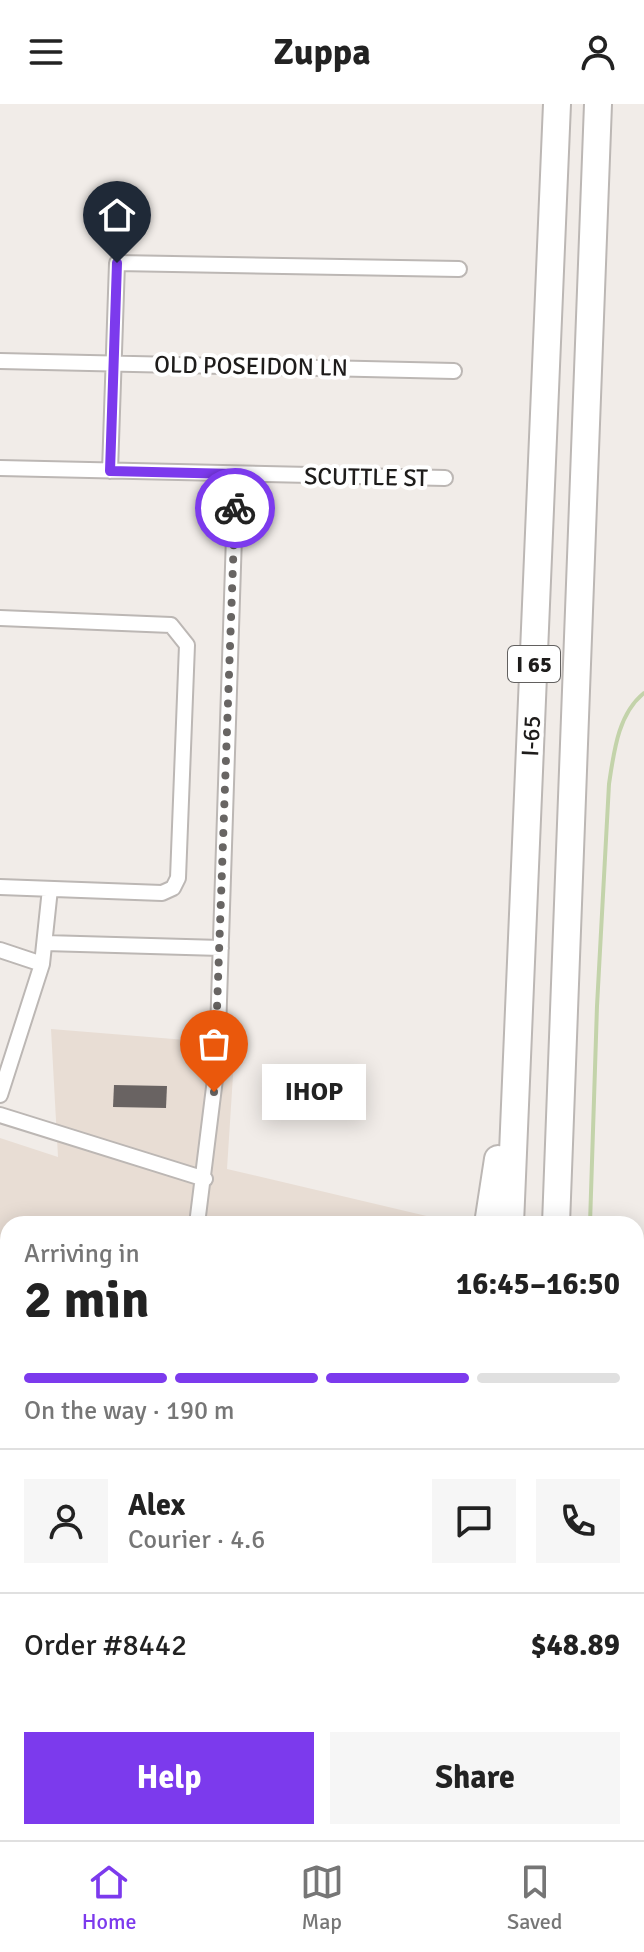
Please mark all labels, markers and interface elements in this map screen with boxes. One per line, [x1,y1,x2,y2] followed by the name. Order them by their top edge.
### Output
[24,30,68,74] icon: menu
[273,30,371,75] text: Zuppa
[576,30,620,74] icon: person
[83,181,151,263] pin
[95,193,139,237] icon: home
[154,349,348,383] street label: OLD POSEIDON LN
[304,461,428,493] street label: SCUTTLE ST
[195,468,275,548] courier
[213,486,257,530] icon: bike
[508,646,560,682] road number: I 65
[515,715,547,757] street label: I-65
[180,1010,248,1092] pin
[192,1022,236,1066] icon: bag
[262,1064,366,1120] callout: IHOP
[285,1076,343,1108] text: IHOP
[24,1238,140,1270] text: Arriving in
[456,1266,620,1303] text: 16:45–16:50
[24,1268,150,1332] text: 2 min
[24,1395,234,1427] text: On the way · 190 m
[24,1479,108,1563] button: person
[432,1479,516,1563] button: chat
[536,1479,620,1563] button: phone
[128,1487,185,1524] text: Alex
[128,1524,265,1556] text: Courier · 4.6
[24,1627,187,1664] text: Order #8442
[530,1627,620,1664] text: $48.89
[24,1732,314,1824] button: Help
[330,1732,620,1824] button: Share
[82,1860,136,1935] tab: Home
[300,1860,344,1935] tab: Map
[507,1860,562,1935] tab: Saved

